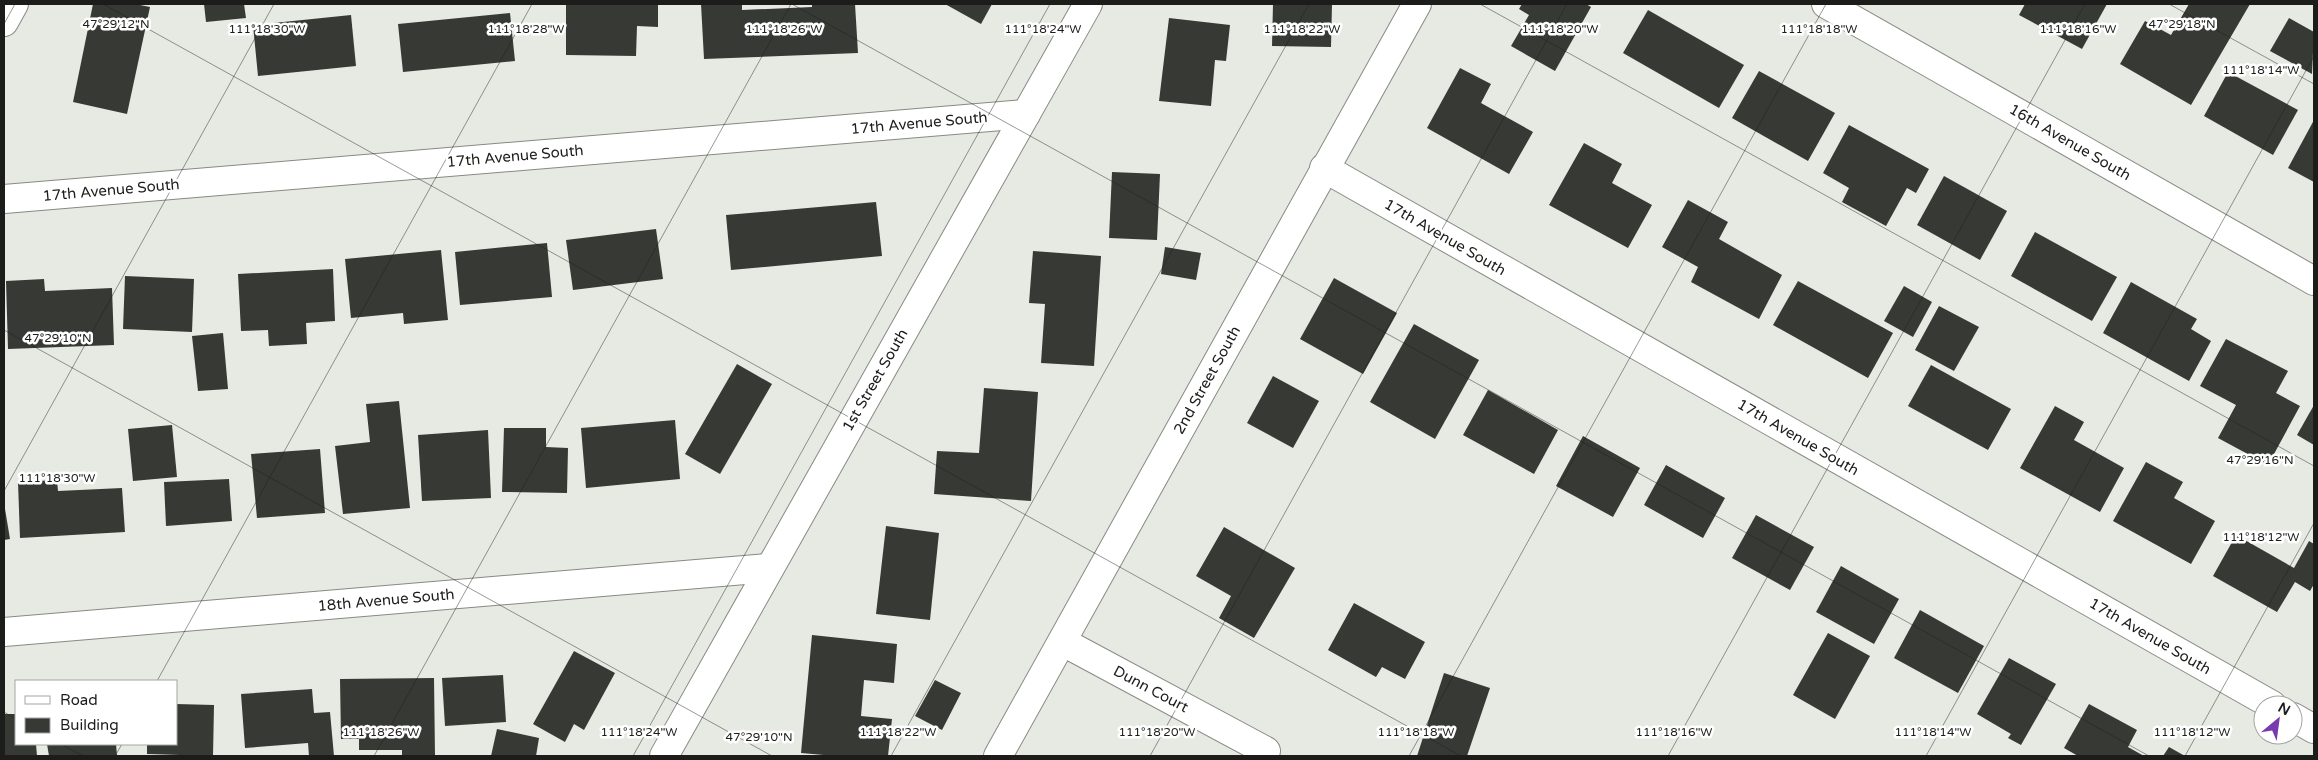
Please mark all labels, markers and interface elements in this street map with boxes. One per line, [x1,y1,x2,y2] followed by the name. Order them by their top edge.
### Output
[82,17,150,31] text: 47°29'12"N
[2148,17,2216,31] text: 47°29'18"N
[228,22,306,36] text: 111°18'30"W
[487,22,565,36] text: 111°18'28"W
[745,22,823,36] text: 111°18'26"W
[1004,22,1082,36] text: 111°18'24"W
[1263,22,1341,36] text: 111°18'22"W
[1521,22,1599,36] text: 111°18'20"W
[1780,22,1858,36] text: 111°18'18"W
[2039,22,2117,36] text: 111°18'16"W
[2222,63,2300,77] text: 111°18'14"W
[2006,100,2134,184] street label: 16th Avenue South
[850,108,988,138] street label: 17th Avenue South
[446,141,584,171] street label: 17th Avenue South
[42,175,180,205] street label: 17th Avenue South
[1381,195,1509,279] street label: 17th Avenue South
[1170,323,1244,437] street label: 2nd Street South
[838,326,912,434] street label: 1st Street South
[24,331,92,345] text: 47°29'10"N
[1734,395,1862,479] street label: 17th Avenue South
[2226,453,2294,467] text: 47°29'16"N
[18,471,96,485] text: 111°18'30"W
[2222,530,2300,544] text: 111°18'12"W
[317,585,455,615] street label: 18th Avenue South
[2086,594,2214,678] street label: 17th Avenue South
[1110,662,1192,716] street label: Dunn Court
[15,680,178,745] legend
[60,691,98,709] text: Road
[2253,695,2303,745] north arrow
[2275,699,2293,719] text: N
[60,716,119,734] text: Building
[342,725,420,739] text: 111°18'26"W
[600,725,678,739] text: 111°18'24"W
[859,725,937,739] text: 111°18'22"W
[1118,725,1196,739] text: 111°18'20"W
[1377,725,1455,739] text: 111°18'18"W
[1635,725,1713,739] text: 111°18'16"W
[1894,725,1972,739] text: 111°18'14"W
[2153,725,2231,739] text: 111°18'12"W
[725,730,793,744] text: 47°29'10"N

